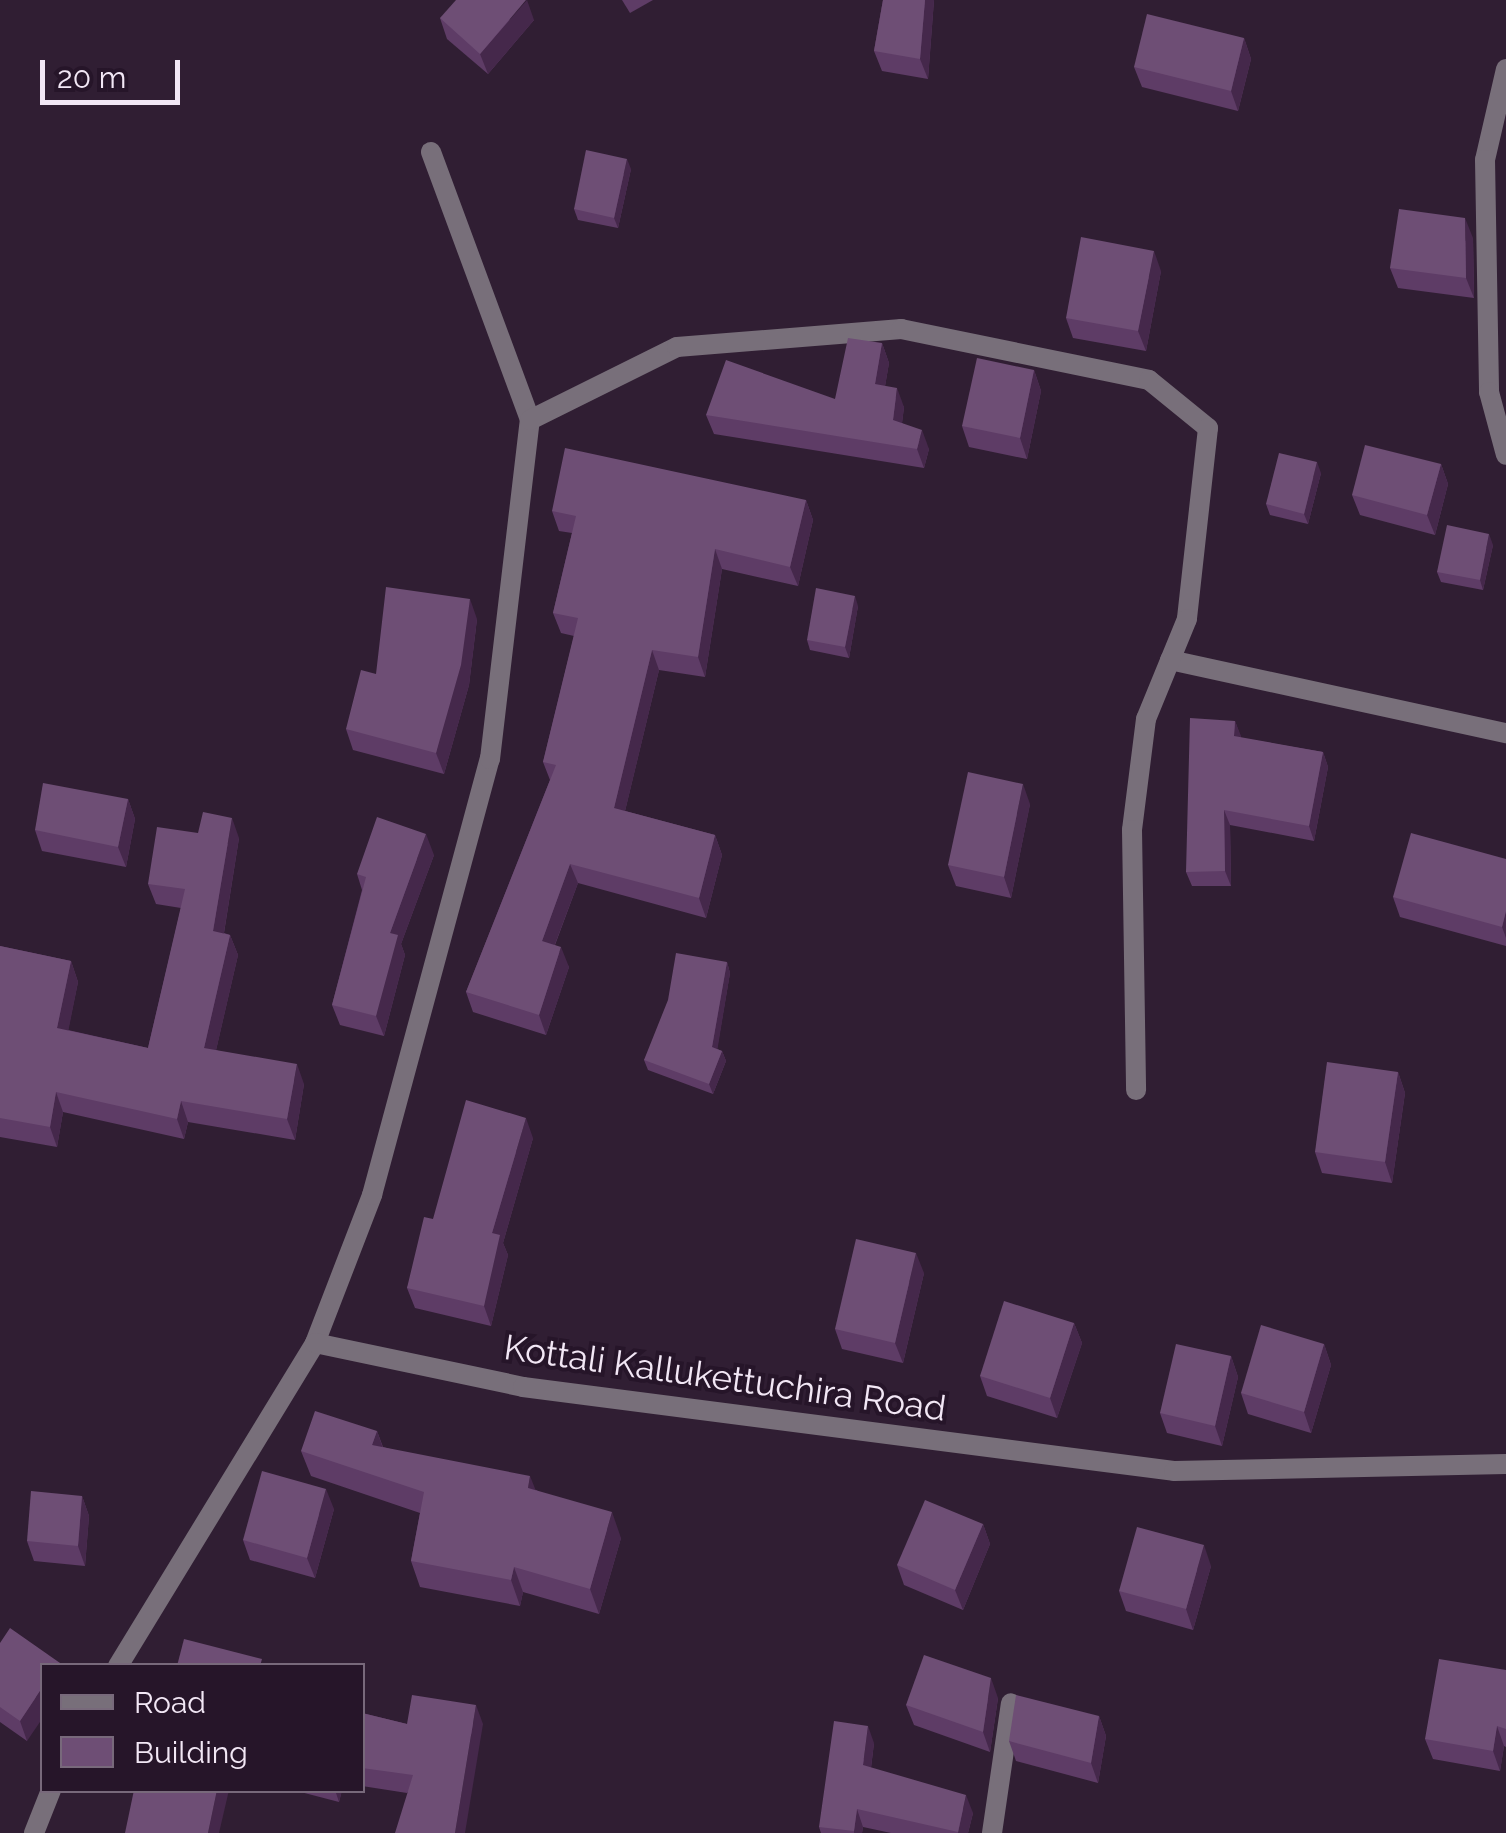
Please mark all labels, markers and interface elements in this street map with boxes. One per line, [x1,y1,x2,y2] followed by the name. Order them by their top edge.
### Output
[45,40,185,102] scale bar
[57,60,126,95] text: 20 m
[501,1326,949,1430] street label: Kottali Kallukettuchira Road
[40,1663,365,1793] legend
[134,1685,206,1720] text: Road
[134,1735,248,1770] text: Building

